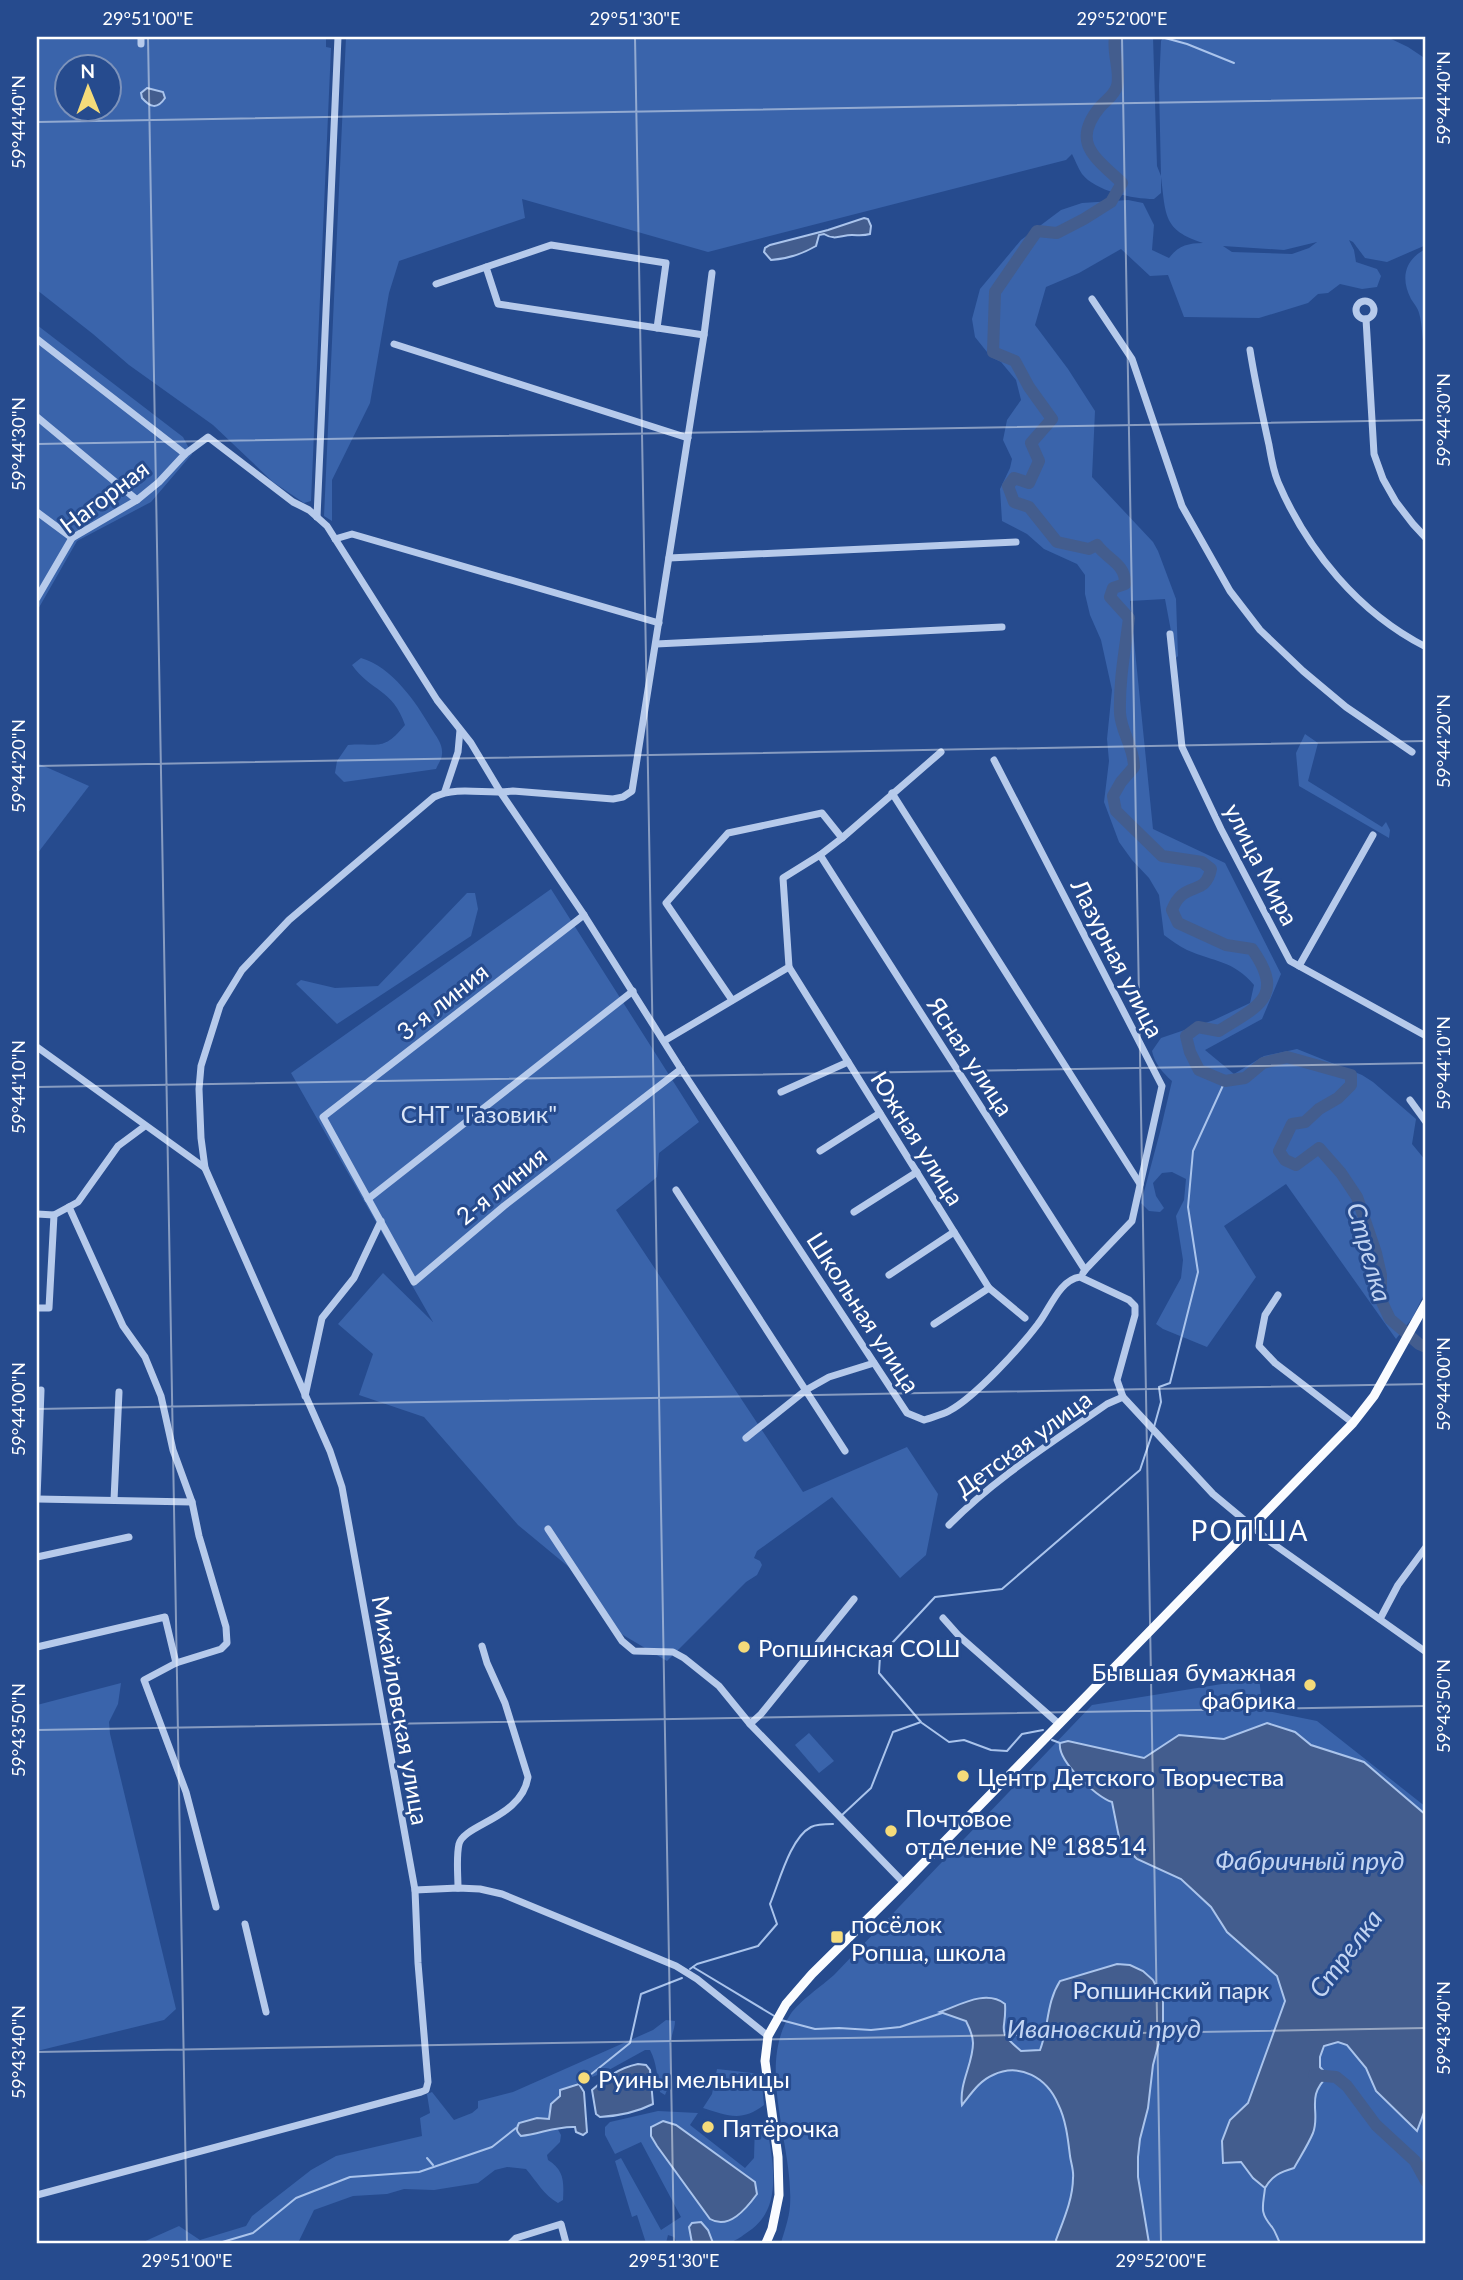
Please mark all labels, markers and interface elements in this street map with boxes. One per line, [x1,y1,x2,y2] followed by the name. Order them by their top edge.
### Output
[103,7,193,29] text: 29°51'00"E
[590,7,680,29] text: 29°51'30"E
[1077,7,1167,29] text: 29°52'00"E
[1432,51,1454,145] text: 59°44'40"N
[52,52,122,122] north arrow
[80,59,95,82] text: N
[7,75,29,169] text: 59°44'40"N
[1432,373,1454,467] text: 59°44'30"N
[7,397,29,491] text: 59°44'30"N
[54,453,154,539] street label: Нагорная
[1432,694,1454,788] text: 59°44'20"N
[7,719,29,813] text: 59°44'20"N
[1219,798,1305,930] street label: улица Мира
[1065,873,1170,1042] street label: Лазурная улица
[391,956,493,1046] street label: 3-я линия
[921,990,1020,1121] street label: Ясная улица
[1432,1016,1454,1110] text: 59°44'10"N
[7,1040,29,1134] text: 59°44'10"N
[865,1066,971,1210] street label: Южная улица
[401,1099,557,1128] park label: СНТ "Газовик"
[450,1140,552,1230] street label: 2-я линия
[1341,1199,1399,1305] water label: Стрелка
[801,1226,927,1398] street label: Школьная улица
[1432,1337,1454,1431] text: 59°44'00"N
[7,1362,29,1456] text: 59°44'00"N
[949,1384,1097,1502] street label: Детская улица
[1191,1513,1309,1547] district label: РОПША
[367,1593,435,1827] street label: Михайловская улица
[758,1633,961,1662] place label: Ропшинская СОШ
[736,1639,752,1655] marker: Ропшинская СОШ
[1091,1657,1296,1714] place label: Бывшая бумажная фабрика
[1432,1659,1454,1753] text: 59°43'50"N
[1302,1677,1318,1693] marker: Бывшая бумажная фабрика
[7,1683,29,1777] text: 59°43'50"N
[977,1762,1284,1791] place label: Центр Детского Творчества
[955,1768,971,1784] marker: Центр Детского Творчества
[905,1803,1147,1860] place label: Почтовое отделение № 188514
[883,1823,899,1839] marker: Почтовое отделение № 188514
[1215,1844,1405,1876] water label: Фабричный пруд
[1302,1903,1388,2003] water label: Стрелка
[851,1909,1006,1966] place label: посёлок Ропша, школа
[829,1929,845,1945] marker: посёлок Ропша, школа
[1073,1975,1270,2004] park label: Ропшинский парк
[1432,1981,1454,2075] text: 59°43'40"N
[7,2005,29,2099] text: 59°43'40"N
[1007,2012,1201,2044] water label: Ивановский пруд
[598,2064,790,2093] place label: Руины мельницы
[576,2070,592,2086] marker: Руины мельницы
[722,2113,839,2142] place label: Пятёрочка
[700,2119,716,2135] marker: Пятёрочка
[142,2249,232,2271] text: 29°51'00"E
[629,2249,719,2271] text: 29°51'30"E
[1116,2249,1206,2271] text: 29°52'00"E

